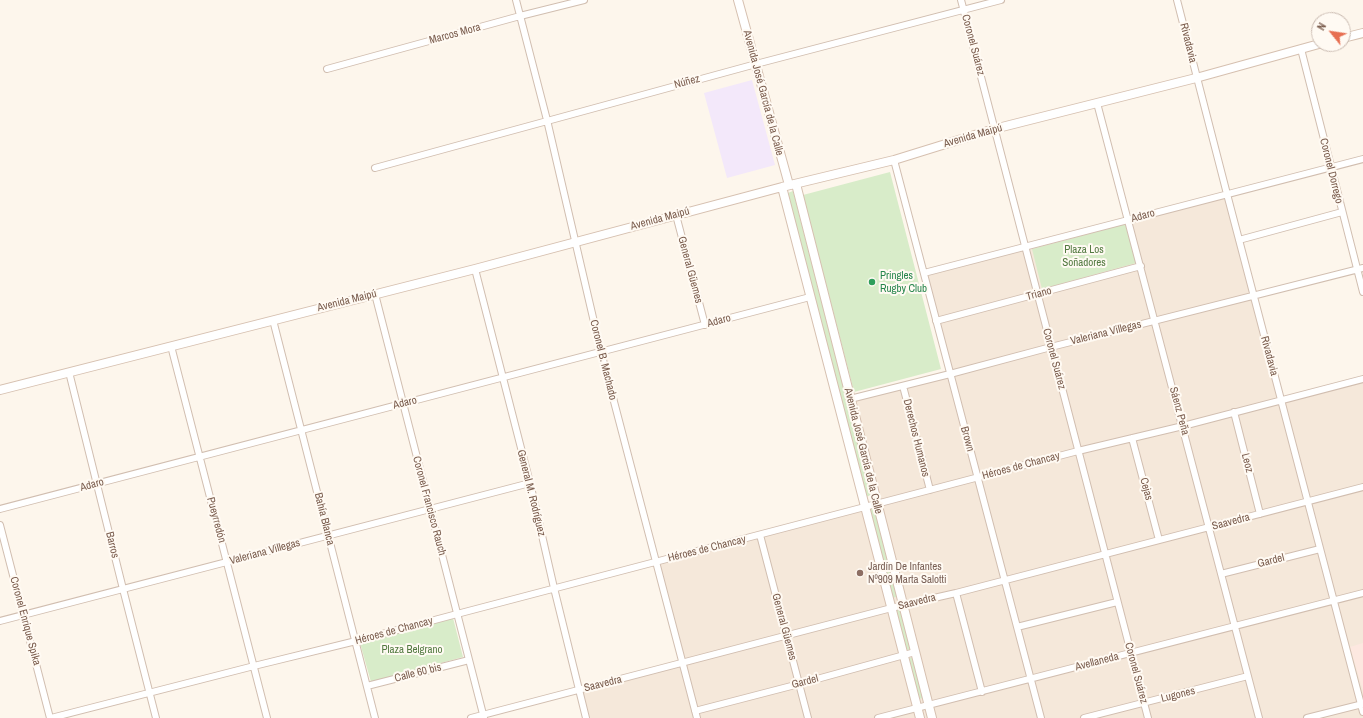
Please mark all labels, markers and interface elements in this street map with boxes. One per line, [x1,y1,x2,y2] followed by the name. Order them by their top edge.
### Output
[1311,12,1351,52] north arrow
[959,13,987,77] street label: Coronel Suárez
[1314,20,1329,33] text: N
[428,21,482,47] street label: Marcos Mora
[1177,22,1199,64] street label: Rivadavia
[740,29,786,157] street label: Avenida José García de la Calle
[673,72,701,92] street label: Núñez
[942,121,1004,151] street label: Avenida Maipú
[1317,137,1345,205] street label: Coronel Dorrego
[629,205,691,233] street label: Avenida Maipú
[1130,207,1156,225] street label: Adaro
[675,235,705,305] street label: General Güemes
[1062,243,1106,269] park label: Plaza Los Soñadores
[880,269,927,295] place label: Pringles Rugby Club
[867,277,877,287] marker: Pringles Rugby Club
[1025,284,1053,304] street label: Triano
[316,287,378,315] street label: Avenida Maipú
[706,312,732,330] street label: Adaro
[1069,318,1143,348] street label: Valeriana Villegas
[587,319,619,401] street label: Coronel B. Machado
[1040,327,1068,391] street label: Coronel Suárez
[1257,335,1281,377] street label: Rivadavia
[1166,386,1192,436] street label: Sáenz Peña
[841,387,885,515] street label: Avenida José García de la Calle
[392,394,418,412] street label: Adaro
[900,398,932,478] street label: Derechos Humanos
[957,425,977,453] street label: Brown
[514,448,548,538] street label: General M. Rodríguez
[981,449,1061,483] street label: Héroes de Chancay
[1238,452,1256,474] street label: Leoz
[409,455,449,557] street label: Coronel Francisco Rauch
[79,476,105,494] street label: Adaro
[1137,476,1155,502] street label: Cejas
[311,491,337,547] street label: Bahía Blanca
[204,496,228,544] street label: Pueyrredón
[1211,511,1251,533] street label: Saavedra
[102,531,122,559] street label: Barros
[667,533,747,565] street label: Héroes de Chancay
[228,536,302,568] street label: Valeriana Villegas
[1256,551,1286,571] street label: Gardel
[868,560,946,586] place label: Jardín De Infantes Nº909 Marta Salotti
[855,568,865,578] marker: Jardín De Infantes Nº909 Marta Salotti
[7,575,43,667] street label: Coronel Enrique Spika
[897,591,937,613] street label: Saavedra
[769,592,799,662] street label: General Güemes
[354,614,434,648] street label: Héroes de Chancay
[1122,641,1150,705] street label: Coronel Suárez
[381,643,443,657] park label: Plaza Belgrano
[1074,650,1120,674] street label: Avellaneda
[393,661,443,685] street label: Calle 60 bis
[790,672,820,692] street label: Gardel
[583,673,623,695] street label: Saavedra
[1160,684,1196,706] street label: Lugones

